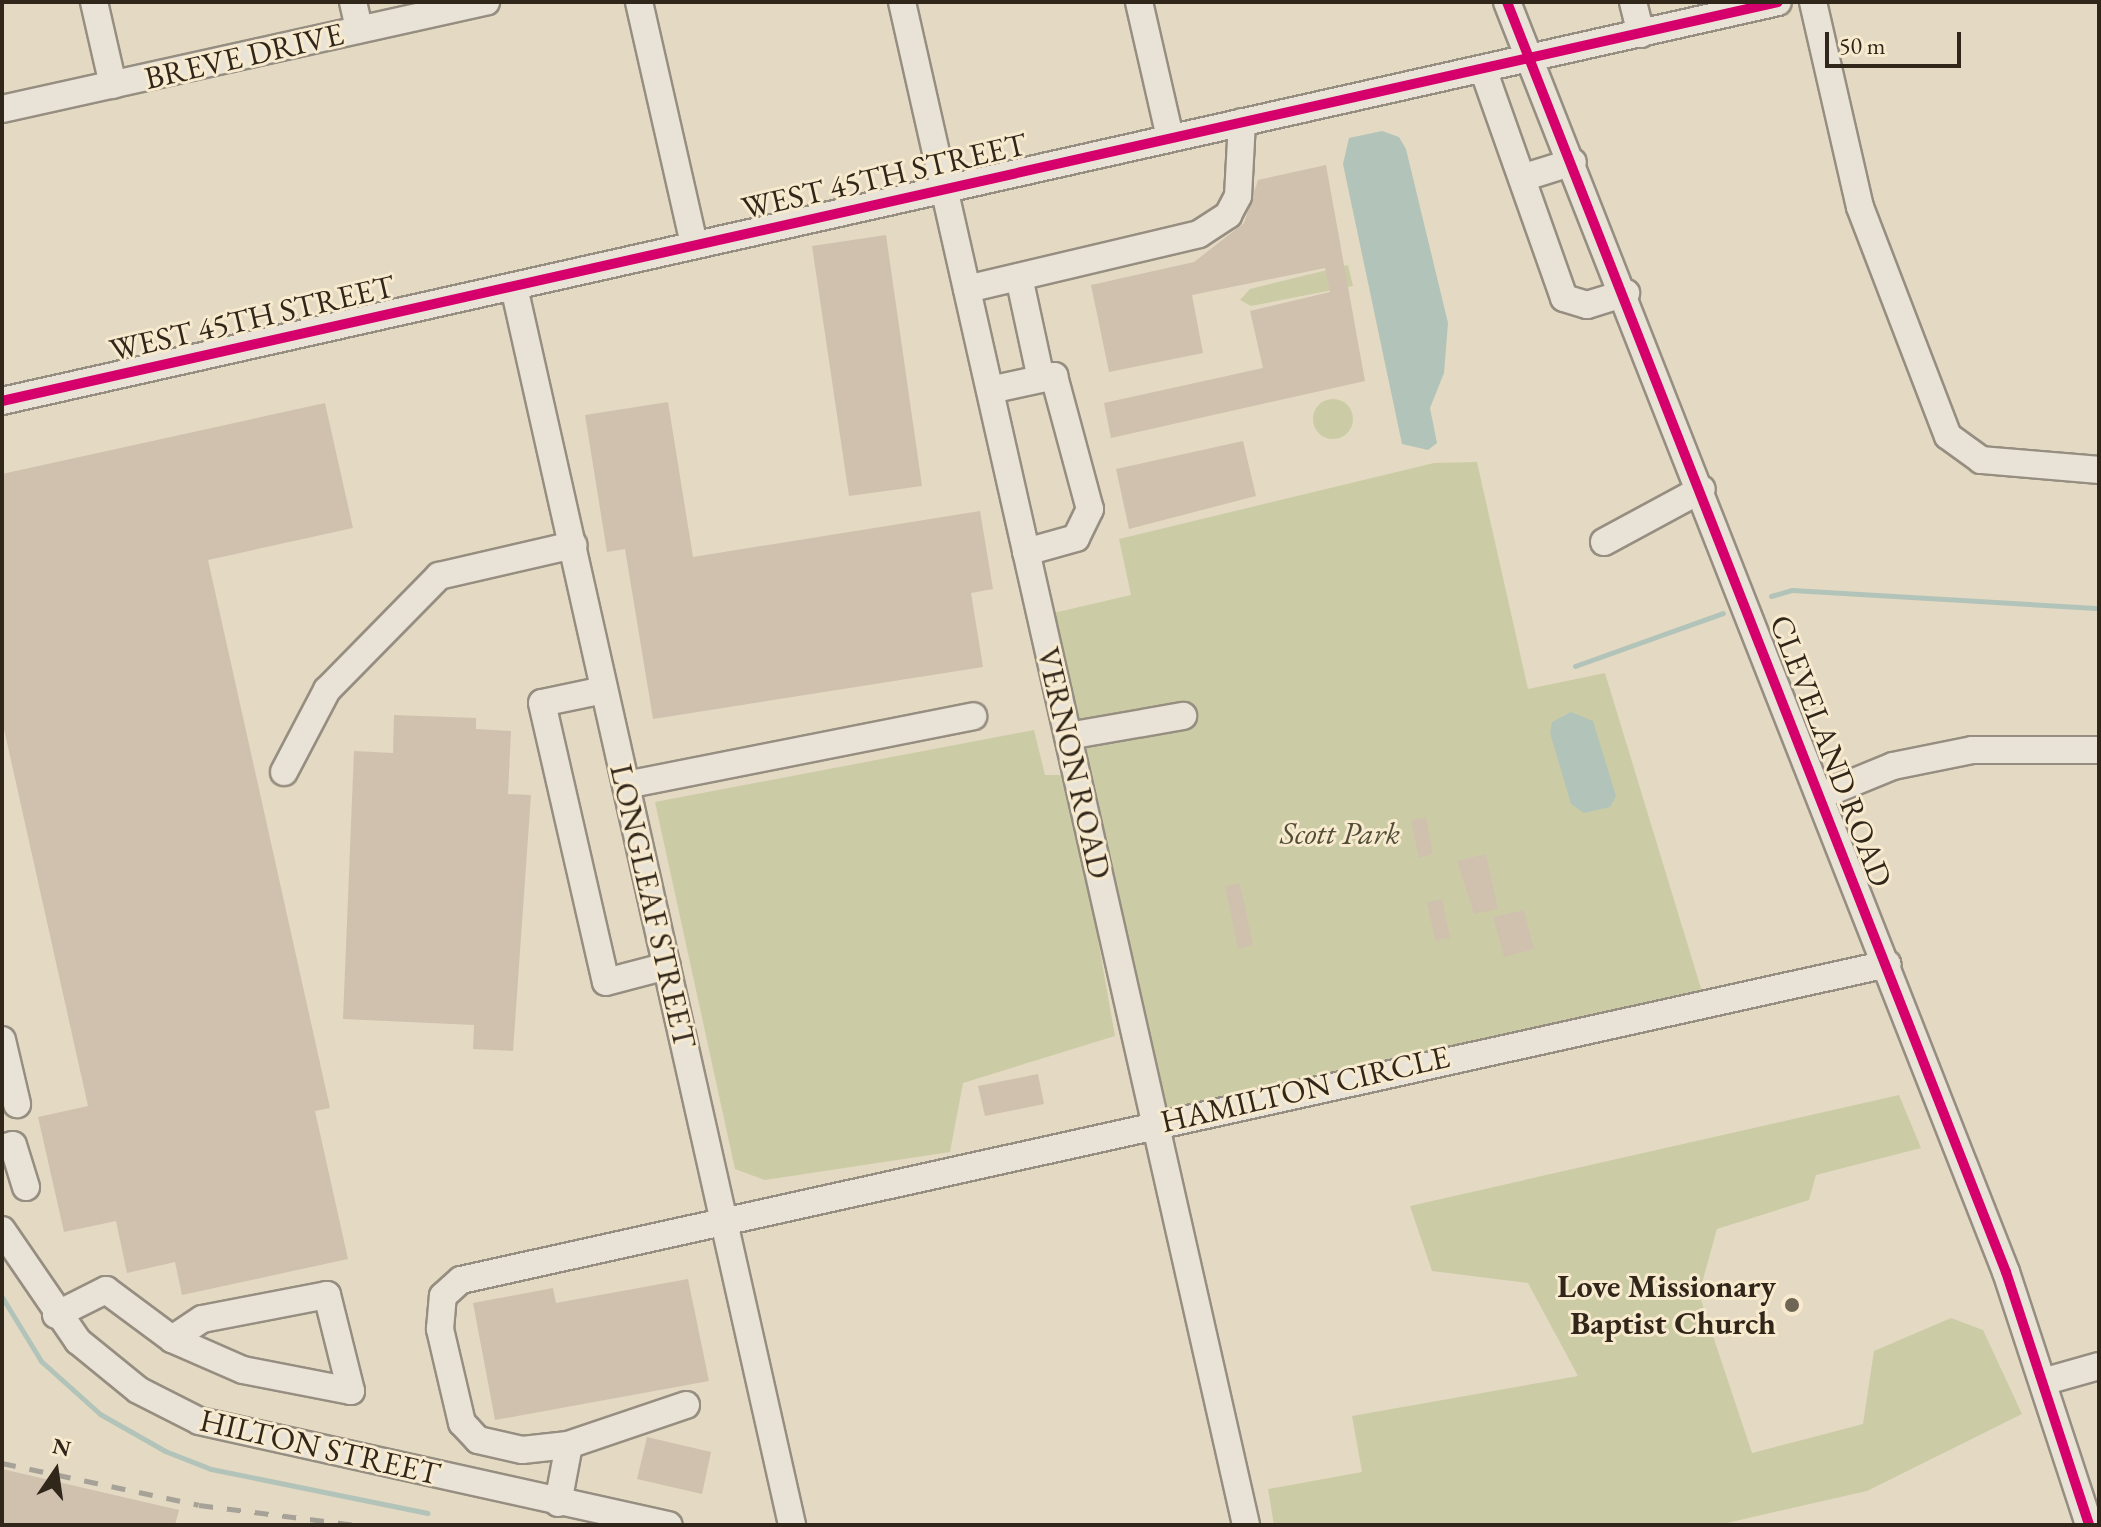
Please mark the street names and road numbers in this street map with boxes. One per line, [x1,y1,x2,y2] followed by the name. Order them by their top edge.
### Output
[141,14,347,98] street label: BREVE DRIVE
[738,125,1030,227] street label: WEST 45TH STREET
[106,267,398,369] street label: WEST 45TH STREET
[1761,610,1901,892] street label: CLEVELAND ROAD
[1029,644,1119,882] street label: VERNON ROAD
[602,760,704,1052] street label: LONGLEAF STREET
[1157,1037,1453,1141] street label: HAMILTON CIRCLE
[196,1401,444,1493] street label: HILTON STREET

